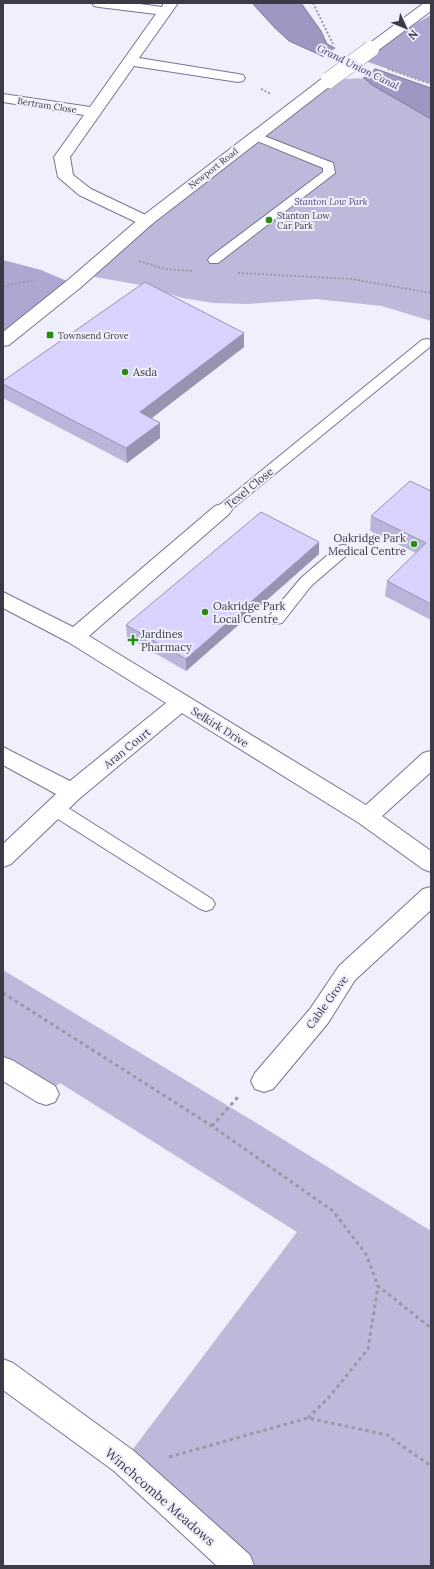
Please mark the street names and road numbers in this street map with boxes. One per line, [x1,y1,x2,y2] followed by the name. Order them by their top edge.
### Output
[17,95,78,115] street label: Bertram Close
[186,145,241,191] street label: Newport Road
[222,464,276,512] street label: Texel Close
[189,704,251,750] street label: Selkirk Drive
[100,724,154,772] street label: Aran Court
[303,973,351,1031] street label: Cable Grove
[101,1445,219,1549] street label: Winchcombe Meadows

